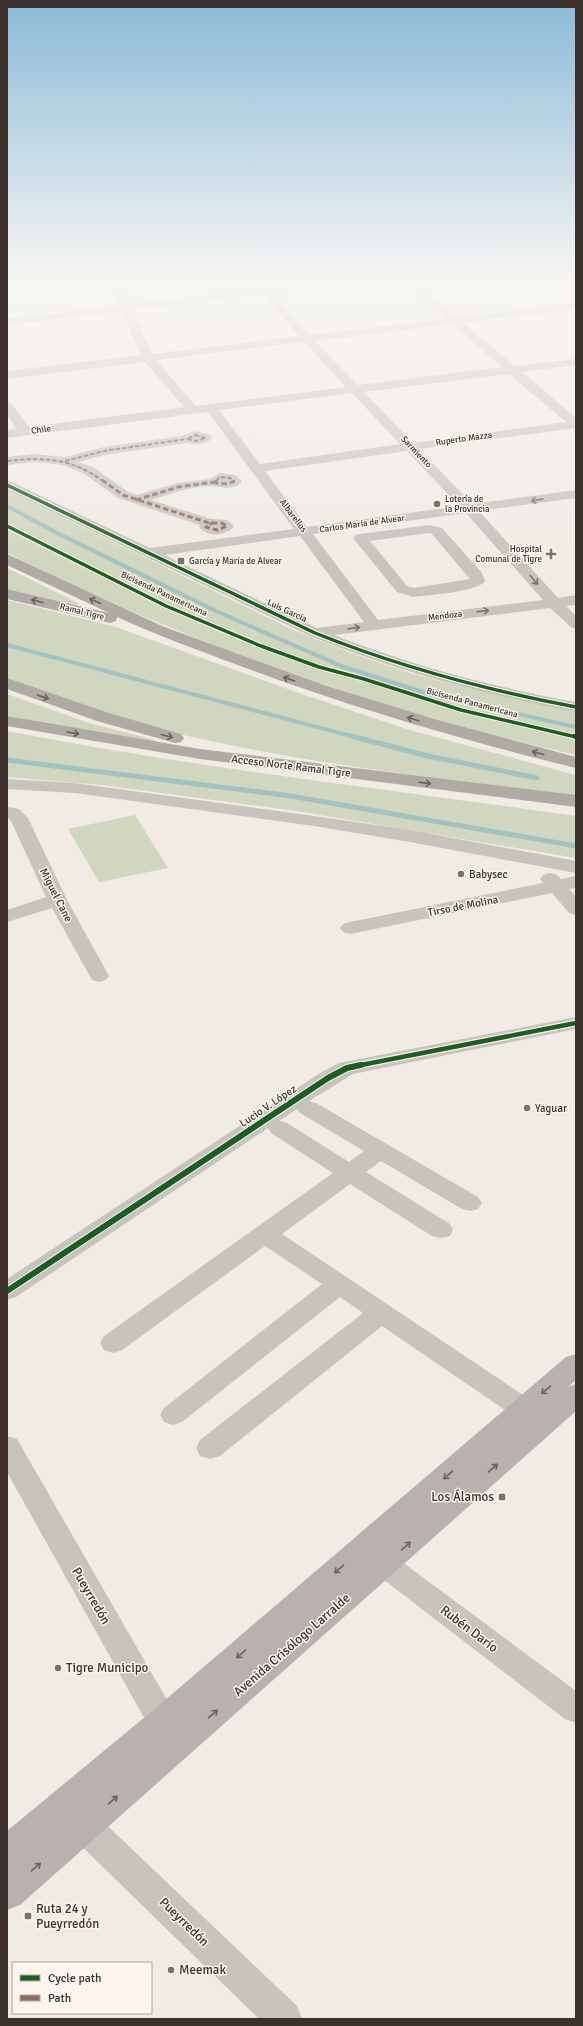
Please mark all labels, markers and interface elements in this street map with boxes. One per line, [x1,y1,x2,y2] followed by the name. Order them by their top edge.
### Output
[30,423,52,437] street label: Chile
[435,430,493,448] street label: Ruperto Mazza
[398,434,434,470] street label: Sarmiento
[445,494,490,515] place label: Lotería de la Provincia
[531,496,544,504] one-way arrow
[277,497,309,535] street label: Albarellos
[432,499,442,509] marker: Lotería de la Provincia
[319,512,406,535] street label: Carlos María de Alvear
[475,544,542,565] place label: Hospital Comunal de Tigre
[545,548,557,560] marker: Hospital Comunal de Tigre
[176,556,186,566] marker: García y María de Alvear
[189,556,283,567] place label: García y María de Alvear
[119,569,209,619] street label: Bicisenda Panamericana
[529,575,539,585] one-way arrow
[30,596,43,604] one-way arrow
[90,597,102,604] one-way arrow
[265,597,309,625] street label: Luis García
[59,601,106,623] street label: Ramal Tigre
[427,608,463,624] street label: Mendoza
[476,608,489,615] one-way arrow
[347,624,360,631] one-way arrow
[284,674,296,682] one-way arrow
[425,686,519,721] street label: Bicisenda Panamericana
[37,693,49,701] one-way arrow
[407,715,420,722] one-way arrow
[66,729,79,737] one-way arrow
[161,733,174,740] one-way arrow
[532,749,545,757] one-way arrow
[231,752,351,780] street label: Acceso Norte Ramal Tigre
[418,779,431,787] one-way arrow
[37,866,75,924] street label: Miguel Cane
[469,868,508,881] place label: Babysec
[456,869,466,879] marker: Babysec
[427,893,500,919] street label: Tirso de Molina
[237,1082,299,1130] street label: Lucio V. López
[535,1102,567,1115] place label: Yaguar
[522,1103,532,1113] marker: Yaguar
[541,1385,552,1394] one-way arrow
[488,1463,498,1472] one-way arrow
[443,1470,453,1479] one-way arrow
[431,1489,494,1505] place label: Los Álamos
[497,1492,507,1502] marker: Los Álamos
[401,1541,411,1550] one-way arrow
[334,1564,344,1574] one-way arrow
[68,1565,114,1627] street label: Pueyrredón
[230,1590,354,1700] street label: Avenida Crisólogo Larralde
[437,1602,501,1656] street label: Rubén Darío
[236,1650,246,1659] one-way arrow
[66,1660,149,1676] place label: Tigre Municipo
[53,1663,63,1673] marker: Tigre Municipo
[208,1709,218,1718] one-way arrow
[108,1795,118,1805] one-way arrow
[31,1863,42,1872] one-way arrow
[156,1894,212,1950] street label: Pueyrredón
[36,1901,99,1932] place label: Ruta 24 y Pueyrredón
[23,1911,33,1921] marker: Ruta 24 y Pueyrredón
[12,1962,152,2014] legend
[179,1962,226,1978] place label: Meemak
[166,1965,176,1975] marker: Meemak
[48,1971,101,1986] text: Cycle path
[48,1991,71,2006] text: Path

